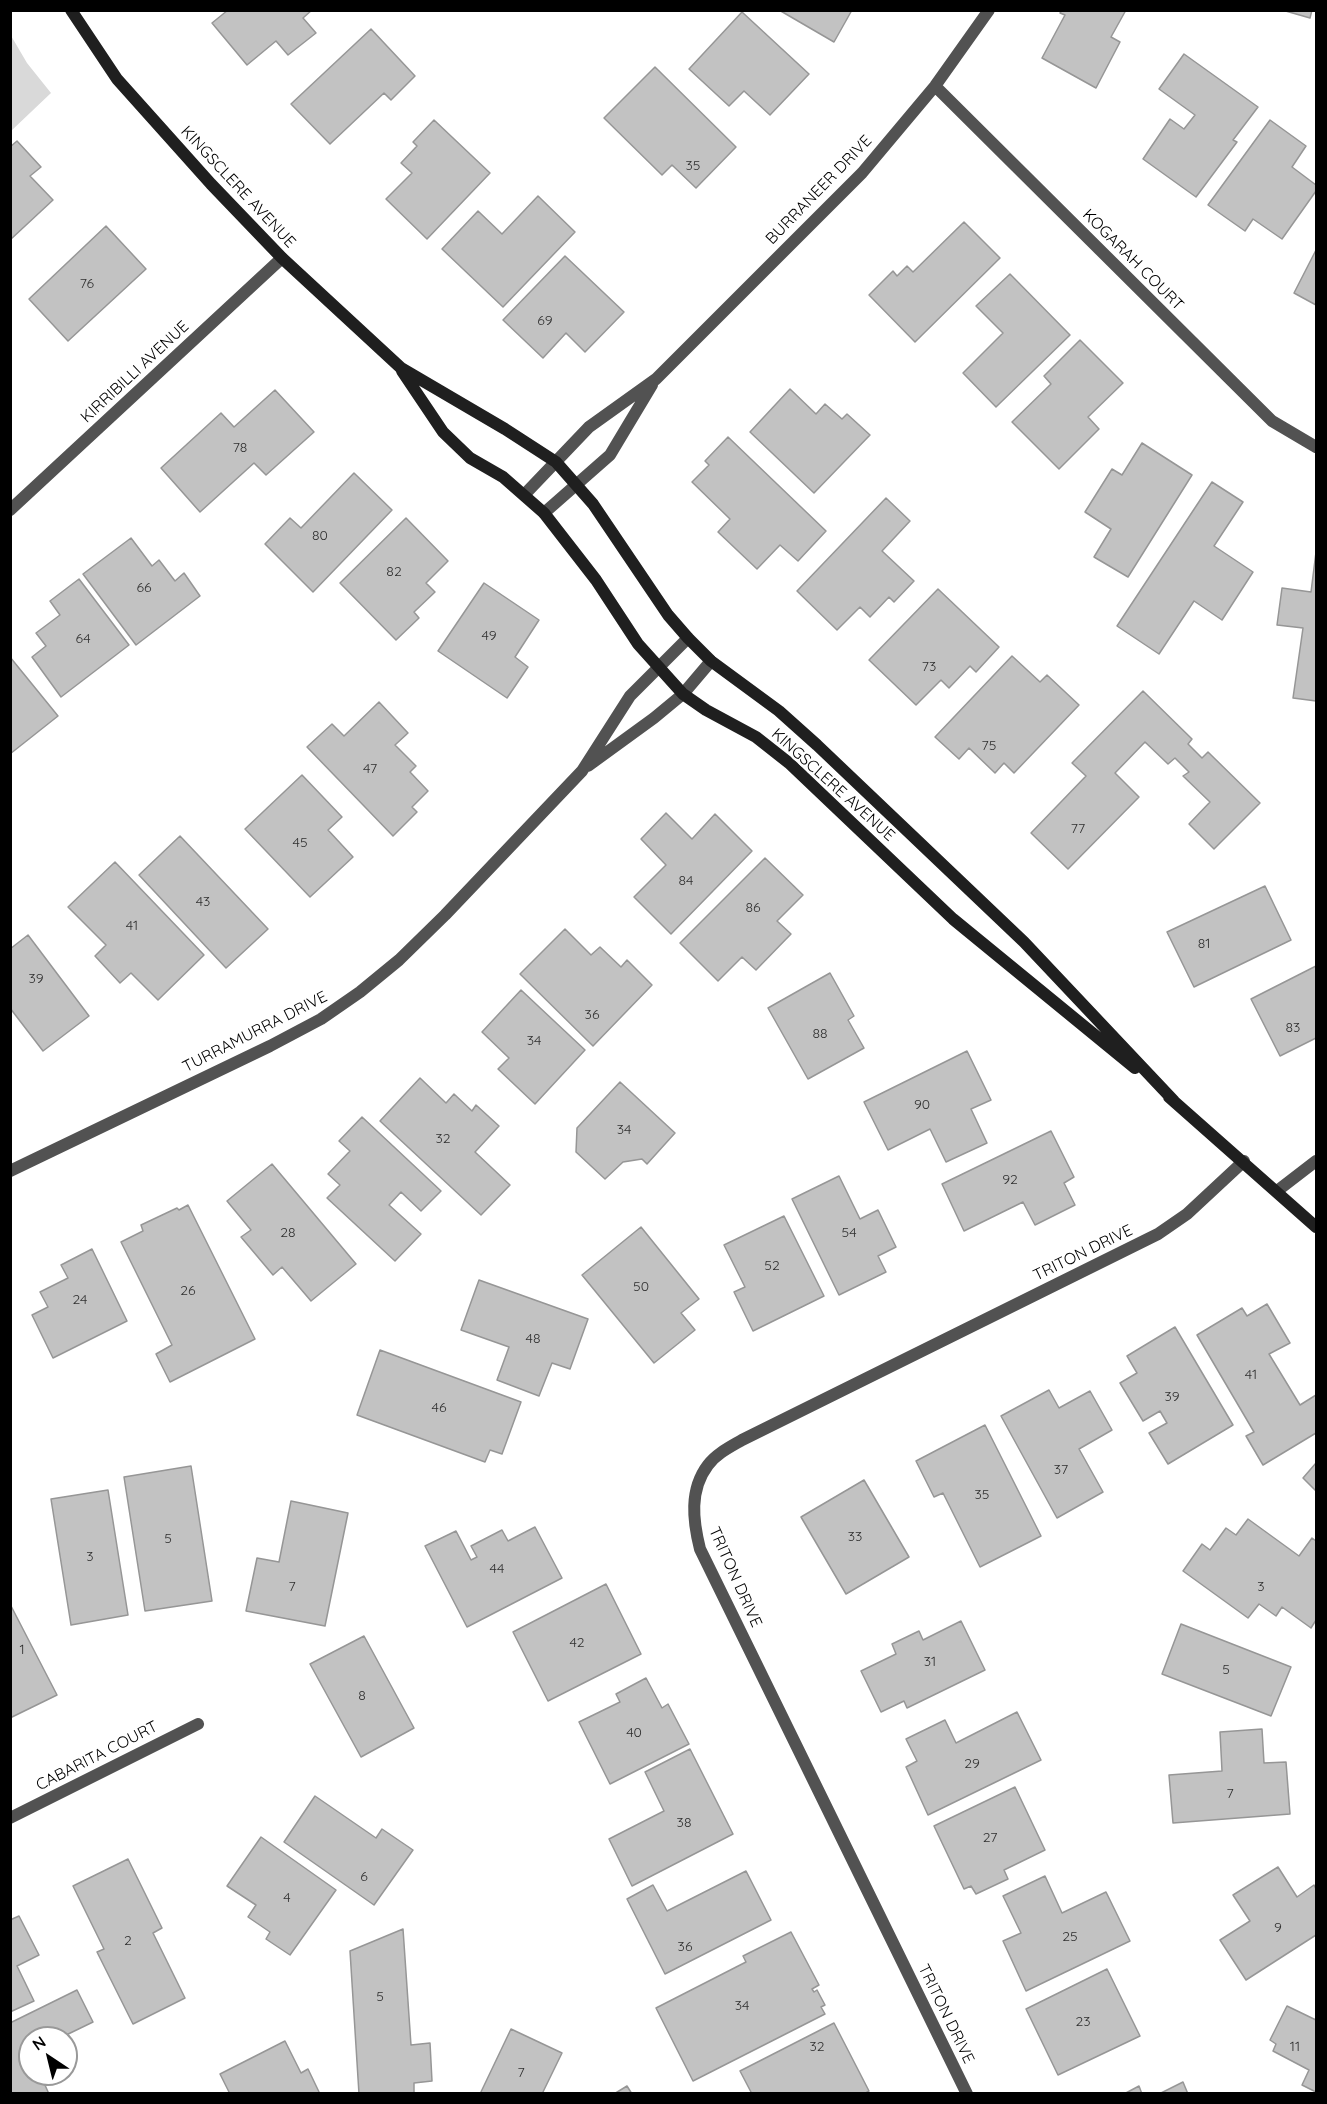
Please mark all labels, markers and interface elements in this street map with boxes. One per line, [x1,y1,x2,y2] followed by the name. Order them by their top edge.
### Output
[177,122,299,252] street label: KINGSCLERE AVENUE
[762,131,876,249] street label: BURRANEER DRIVE
[686,158,700,174] house number: 35
[1078,205,1188,315] street label: KOGARAH COURT
[80,276,94,292] house number: 76
[537,313,553,329] house number: 69
[77,317,193,427] street label: KIRRIBILLI AVENUE
[233,440,247,456] house number: 78
[312,528,328,544] house number: 80
[386,564,402,580] house number: 82
[136,580,152,596] house number: 66
[482,628,496,644] house number: 49
[75,631,91,647] house number: 64
[922,659,936,675] house number: 73
[767,724,899,846] street label: KINGSCLERE AVENUE
[982,738,996,754] house number: 75
[363,761,377,777] house number: 47
[1071,821,1085,837] house number: 77
[292,835,308,851] house number: 45
[679,873,693,889] house number: 84
[196,894,210,910] house number: 43
[745,900,761,916] house number: 86
[126,918,138,934] house number: 41
[1198,936,1210,952] house number: 81
[28,971,44,987] house number: 39
[180,987,330,1077] street label: TURRAMURRA DRIVE
[585,1007,599,1023] house number: 36
[1286,1020,1300,1036] house number: 83
[812,1026,828,1042] house number: 88
[527,1033,541,1049] house number: 34
[914,1097,930,1113] house number: 90
[617,1122,631,1138] house number: 34
[435,1131,451,1147] house number: 32
[1002,1172,1018,1188] house number: 92
[1030,1221,1136,1285] street label: TRITON DRIVE
[280,1225,296,1241] house number: 28
[841,1225,857,1241] house number: 54
[764,1258,780,1274] house number: 52
[633,1279,649,1295] house number: 50
[180,1283,196,1299] house number: 26
[73,1292,87,1308] house number: 24
[526,1331,540,1347] house number: 48
[1245,1367,1257,1383] house number: 41
[1164,1389,1180,1405] house number: 39
[432,1400,446,1416] house number: 46
[1054,1462,1068,1478] house number: 37
[975,1487,989,1503] house number: 35
[704,1524,766,1630] street label: TRITON DRIVE
[848,1529,862,1545] house number: 33
[164,1531,172,1547] house number: 5
[86,1549,94,1565] house number: 3
[490,1561,504,1577] house number: 44
[288,1579,296,1595] house number: 7
[1257,1579,1265,1595] house number: 3
[569,1635,585,1651] house number: 42
[19,1642,25,1658] house number: 1
[924,1654,936,1670] house number: 31
[1222,1662,1230,1678] house number: 5
[358,1688,366,1704] house number: 8
[33,1717,161,1795] street label: CABARITA COURT
[626,1725,642,1741] house number: 40
[964,1756,980,1772] house number: 29
[1226,1786,1234,1802] house number: 7
[677,1815,691,1831] house number: 38
[983,1830,997,1846] house number: 27
[360,1869,368,1885] house number: 6
[283,1890,291,1906] house number: 4
[1274,1920,1282,1936] house number: 9
[1062,1929,1078,1945] house number: 25
[124,1933,132,1949] house number: 2
[678,1939,692,1955] house number: 36
[914,1961,978,2067] street label: TRITON DRIVE
[376,1989,384,2005] house number: 5
[735,1998,749,2014] house number: 34
[1075,2014,1091,2030] house number: 23
[18,2026,78,2086] north arrow
[28,2031,49,2054] text: N
[809,2039,825,2055] house number: 32
[1290,2039,1300,2055] house number: 11
[517,2065,525,2081] house number: 7

